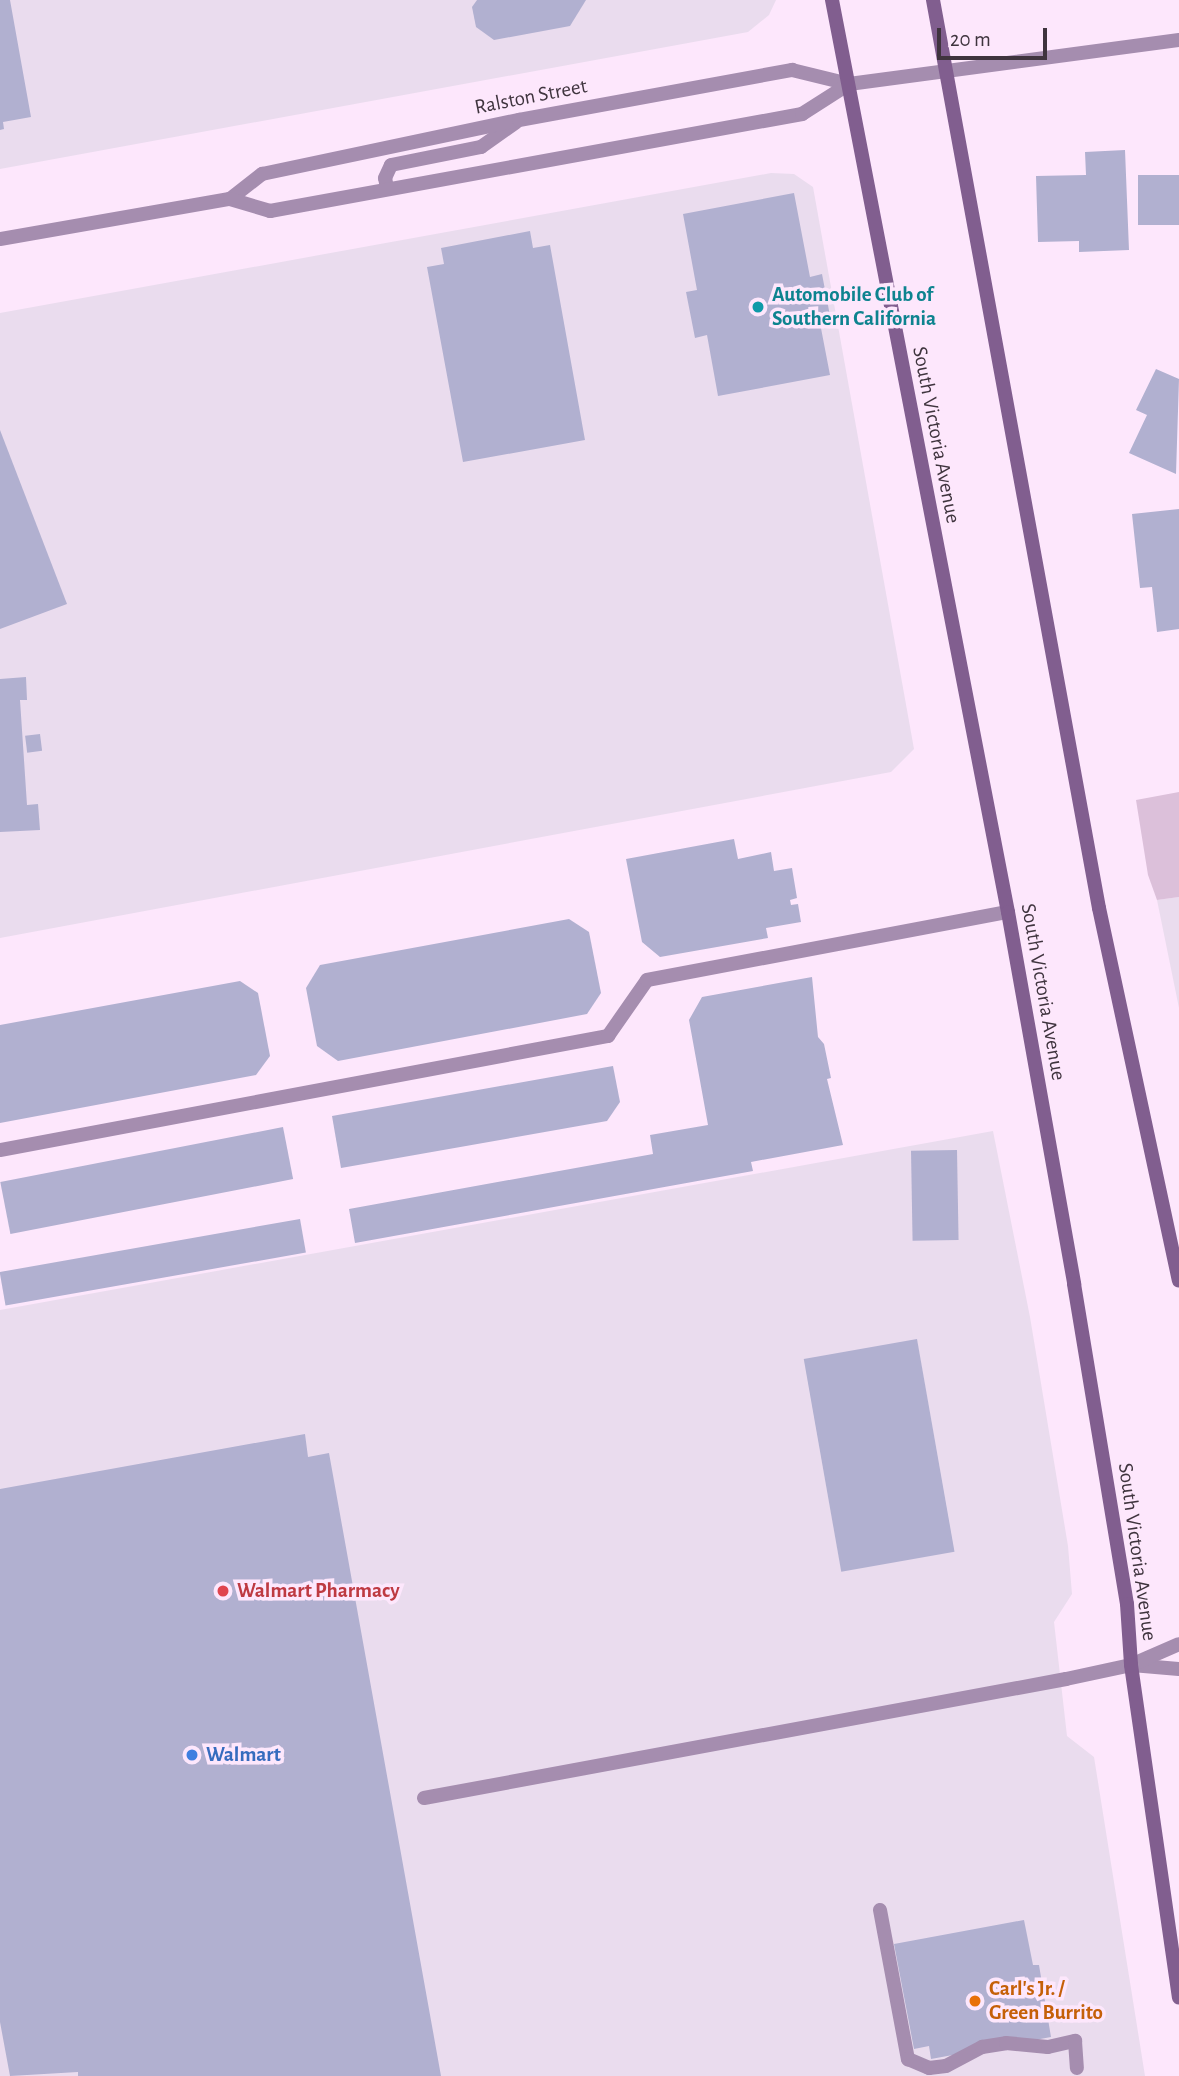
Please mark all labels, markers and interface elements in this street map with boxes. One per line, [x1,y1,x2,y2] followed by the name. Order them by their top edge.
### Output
[941,14,1051,58] scale bar
[950,29,991,50] text: 20 m
[473,74,589,120] street label: Ralston Street
[772,282,936,332] place label: Automobile Club of Southern California
[750,299,766,315] marker: Automobile Club of Southern California
[907,345,965,525] street label: South Victoria Avenue
[1015,901,1071,1083] street label: South Victoria Avenue
[1112,1461,1162,1643] street label: South Victoria Avenue
[237,1578,400,1604] place label: Walmart Pharmacy
[215,1583,231,1599] marker: Walmart Pharmacy
[206,1742,281,1768] place label: Walmart
[184,1747,200,1763] marker: Walmart
[989,1976,1103,2026] place label: Carl's Jr. / Green Burrito
[967,1993,983,2009] marker: Carl's Jr. / Green Burrito

